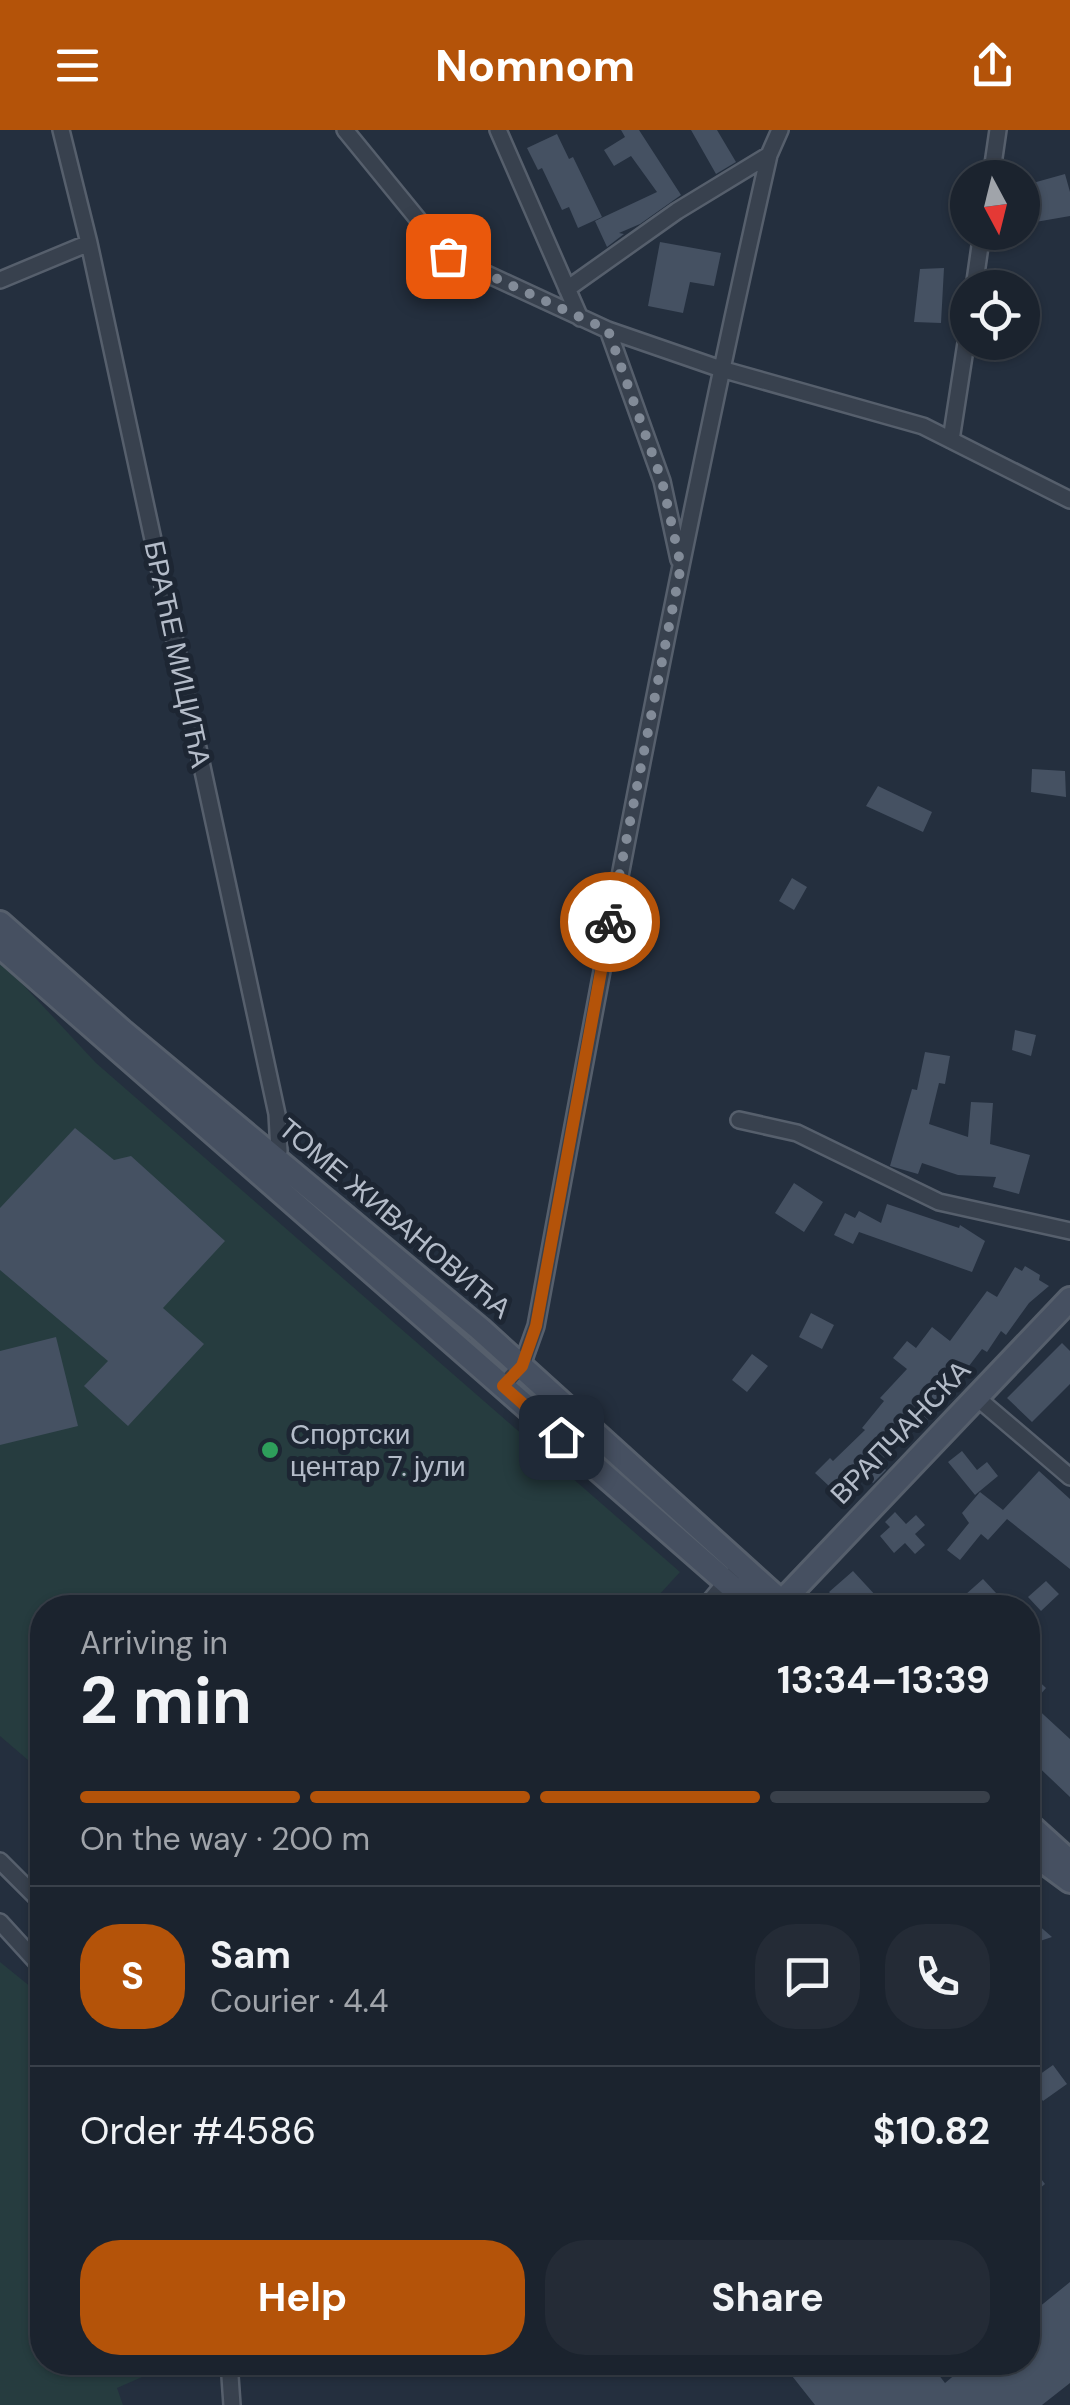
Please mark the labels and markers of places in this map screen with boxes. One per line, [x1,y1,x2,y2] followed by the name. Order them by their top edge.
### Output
[406,214,491,299] pin
[519,1395,604,1480] pin
[290,1416,466,1485] place label: Спортски центар 7. јули
[259,1439,281,1461] marker: Спортски центар 7. јули

